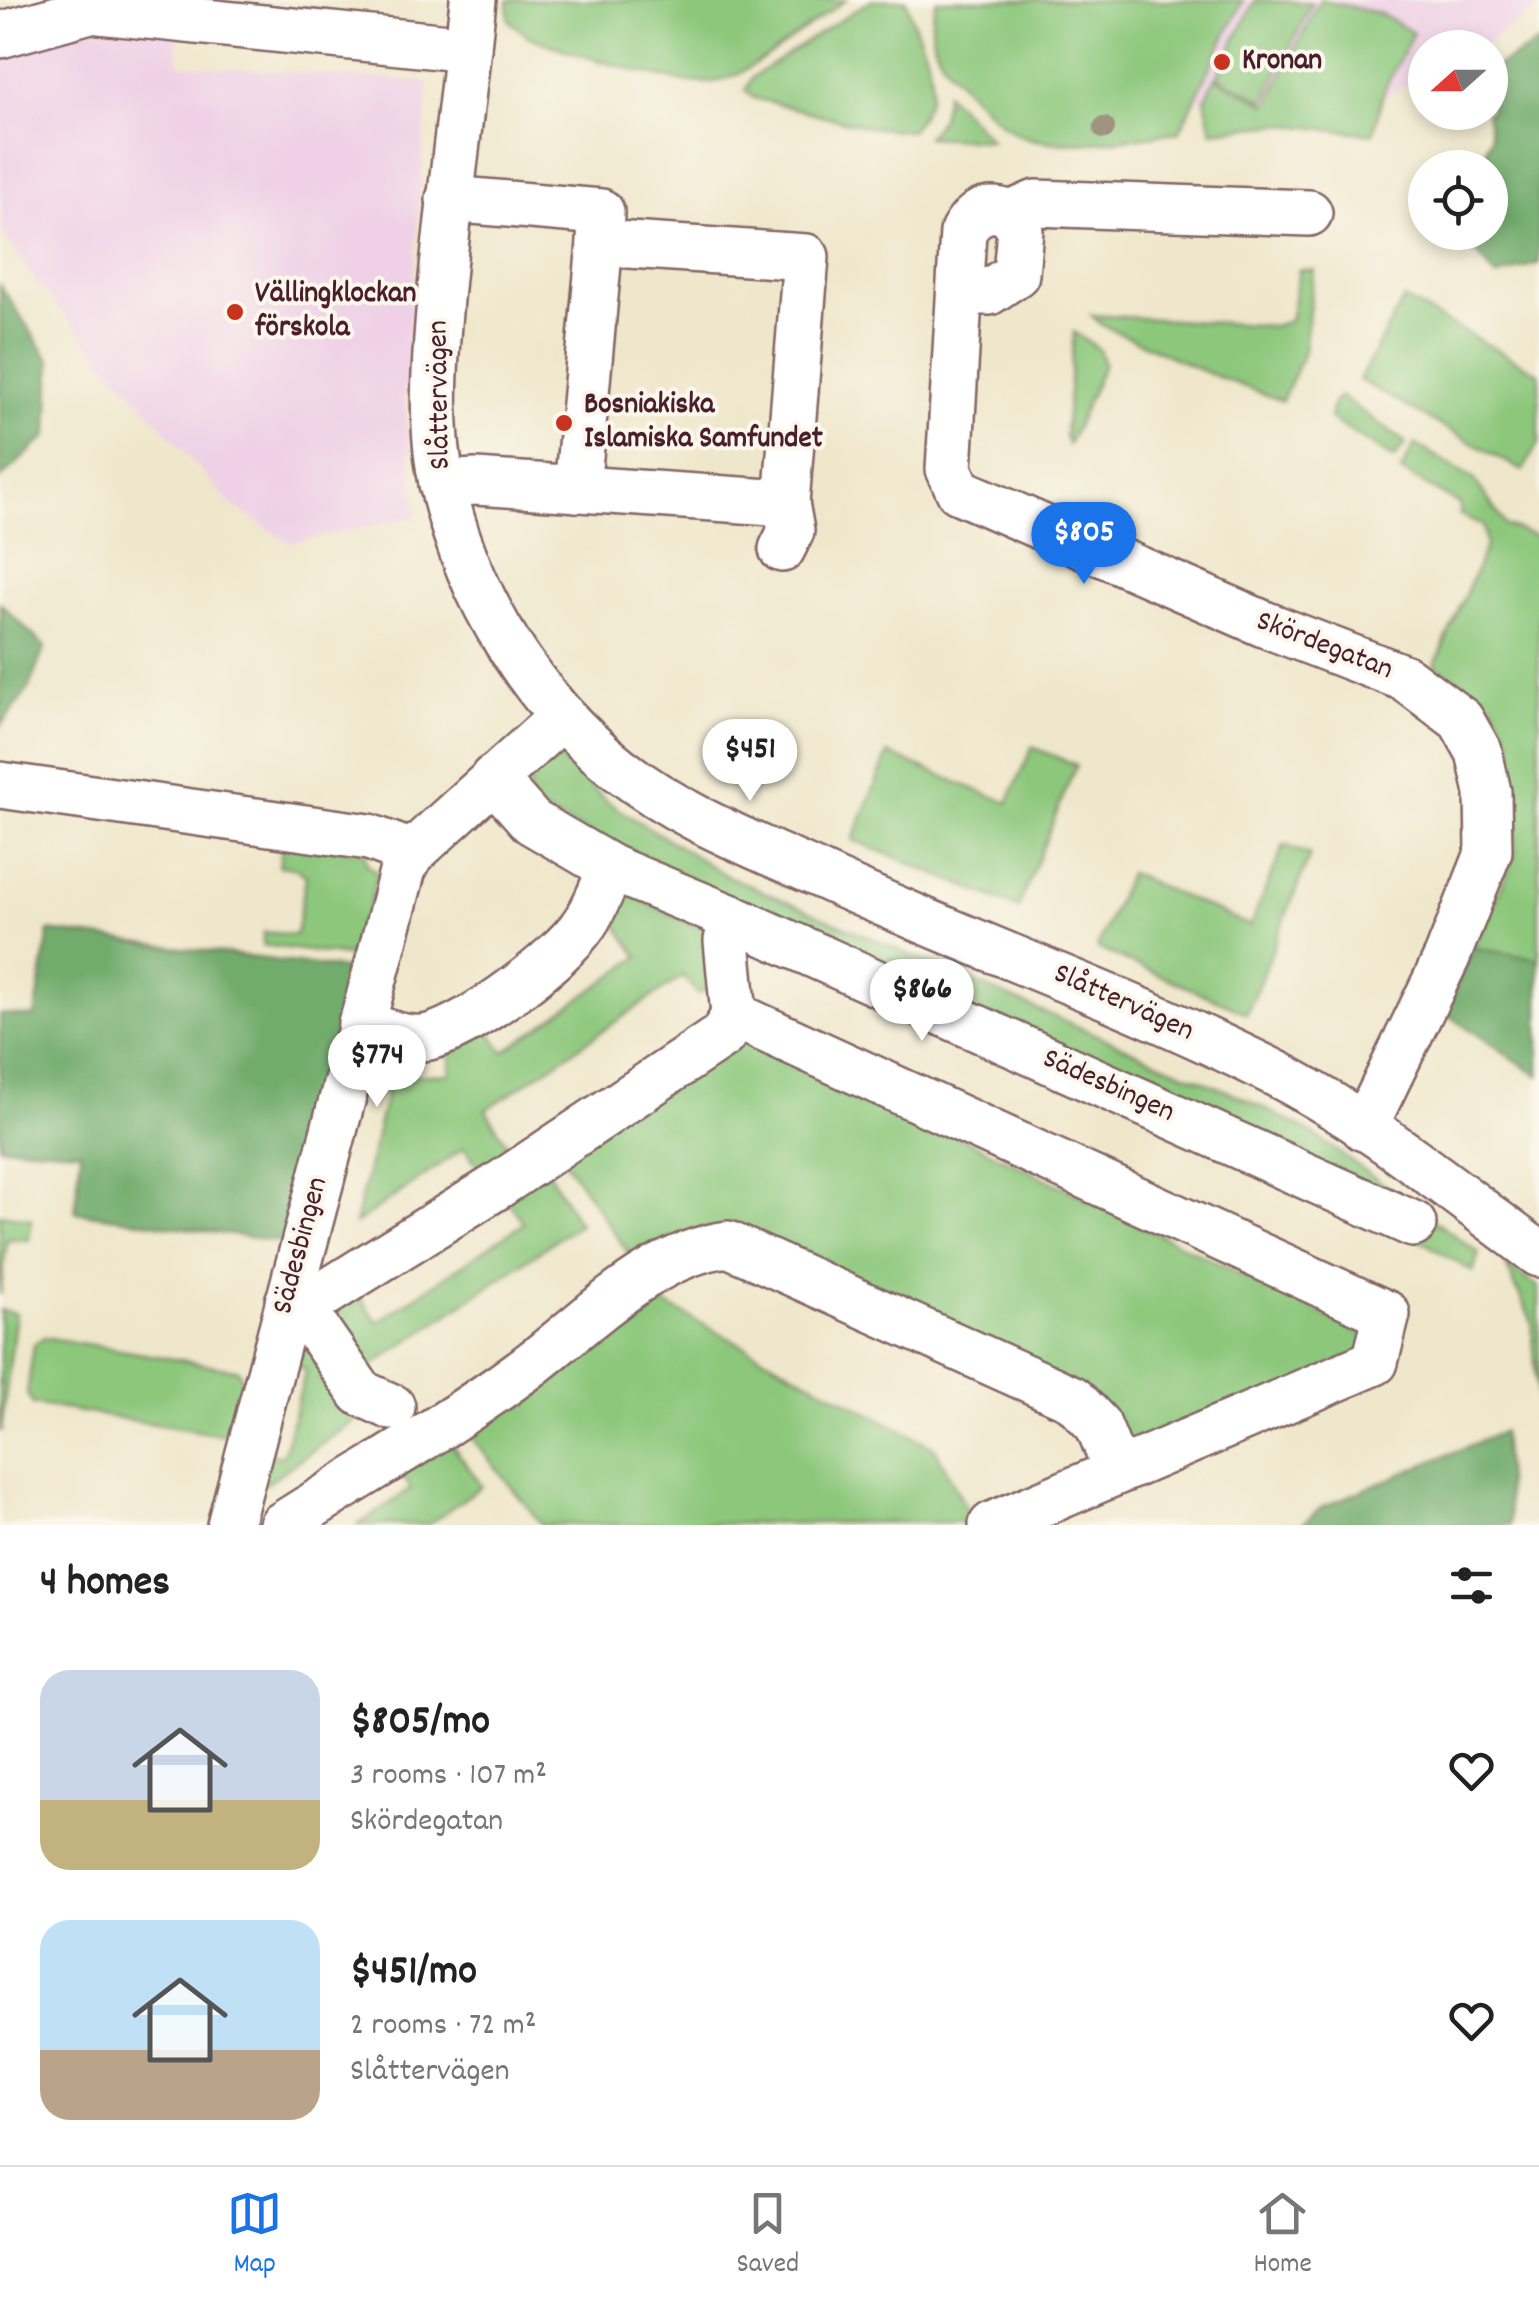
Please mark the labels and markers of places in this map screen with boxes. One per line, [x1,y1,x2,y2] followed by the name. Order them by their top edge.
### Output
[1242,41,1322,84] place label: Kronan
[1211,51,1233,73] marker: Kronan
[255,274,416,351] place label: Vällingklockan förskola
[224,301,246,323] marker: Vällingklockan förskola
[584,385,823,462] place label: Bosniakiska Islamiska Samfundet
[553,412,575,434] marker: Bosniakiska Islamiska Samfundet
[1025,502,1143,587] pin: $805
[691,719,809,804] pin: $451
[863,959,981,1044] pin: $866
[318,1025,436,1110] pin: $774

